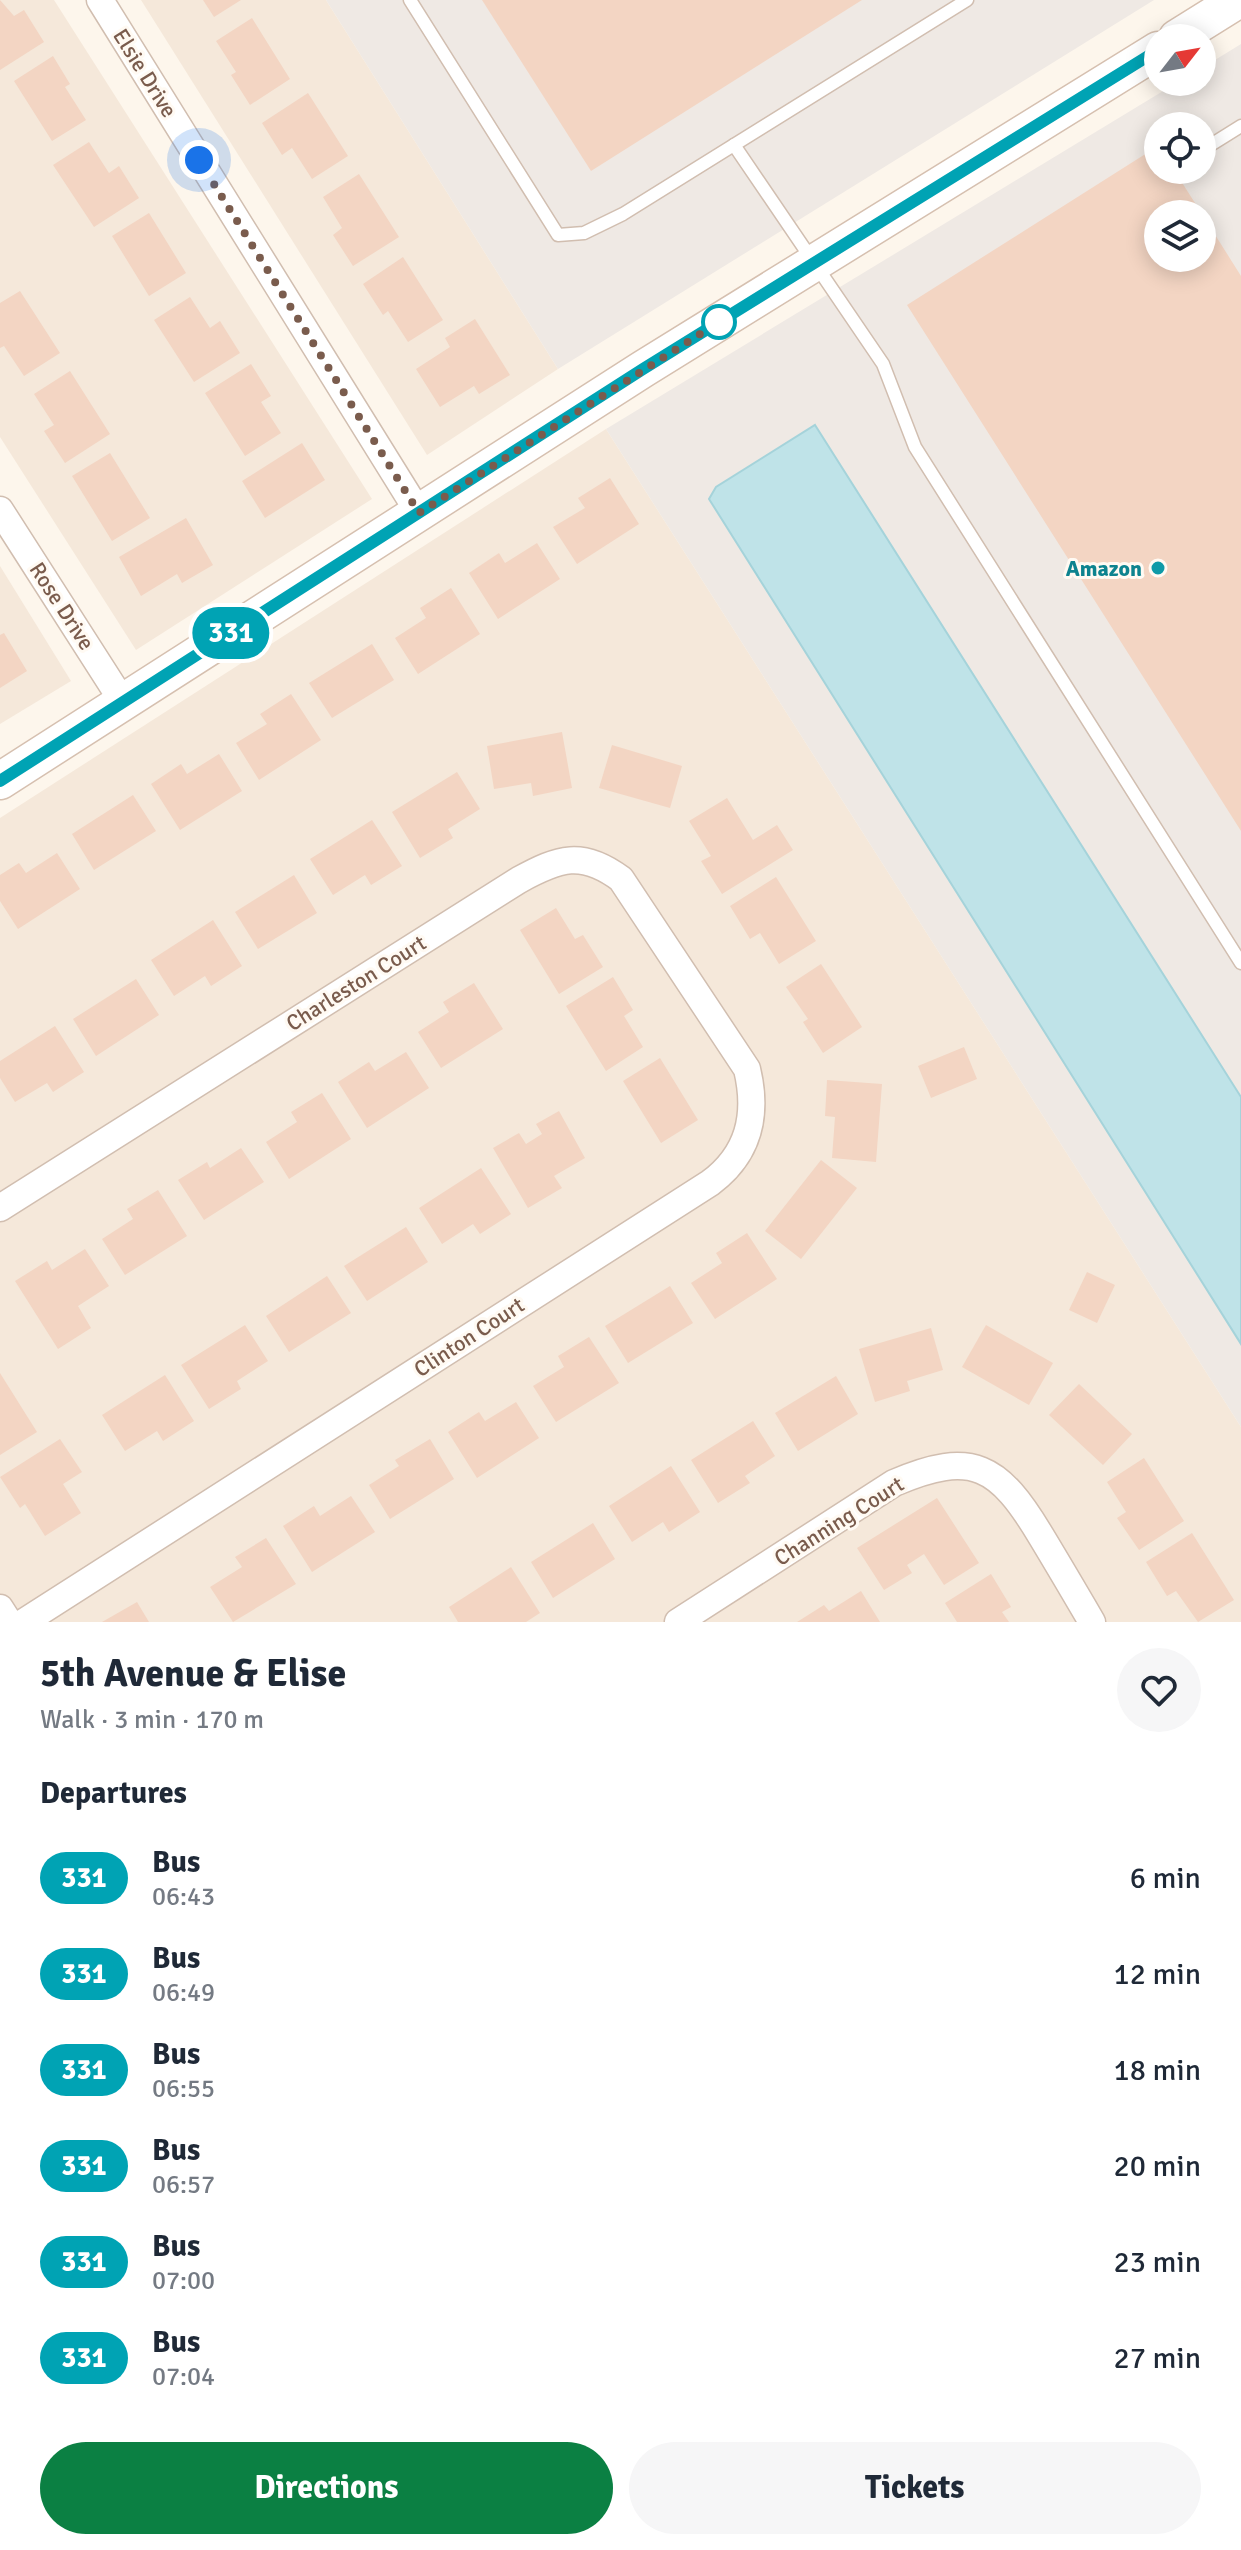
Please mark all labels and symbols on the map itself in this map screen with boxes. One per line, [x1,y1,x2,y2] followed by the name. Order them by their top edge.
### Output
[107,24,183,122] street label: Elsie Drive
[1144,24,1216,96] north arrow
[179,140,219,180] your location
[702,305,736,339] unlabelled marker
[1066,555,1142,582] place label: Amazon
[24,557,100,655] street label: Rose Drive
[1149,559,1167,577] marker: Amazon
[185,607,277,659] line badge: 331
[281,929,431,1037] street label: Charleston Court
[409,1291,530,1383] street label: Clinton Court
[769,1470,909,1572] street label: Channing Court

